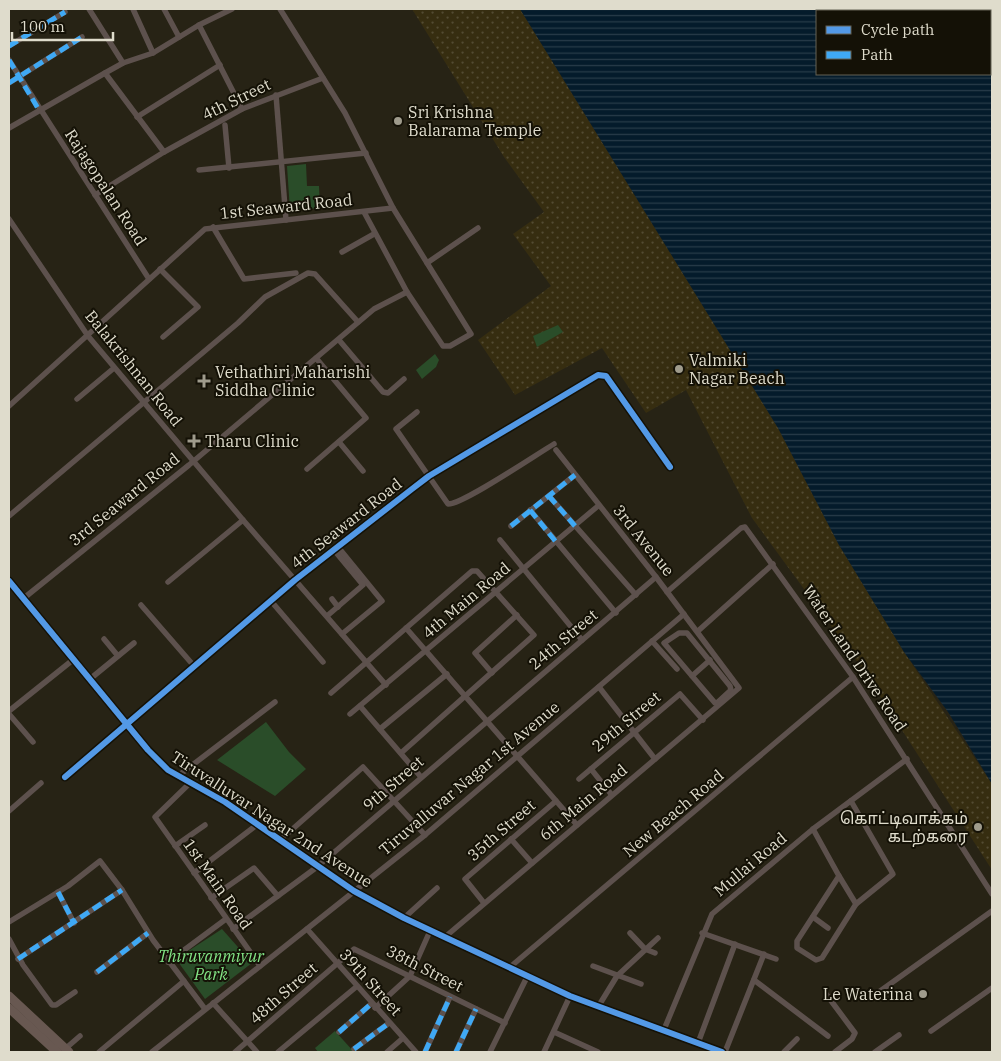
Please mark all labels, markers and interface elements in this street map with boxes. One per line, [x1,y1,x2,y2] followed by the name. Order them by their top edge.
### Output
[12,10,114,42] scale bar
[816,10,991,75] legend
[20,17,65,36] text: 100 m
[861,20,934,39] text: Cycle path
[861,45,893,64] text: Path
[198,74,274,124] street label: 4th Street
[408,102,541,140] place label: Sri Krishna Balarama Temple
[392,115,404,127] marker: Sri Krishna Balarama Temple
[61,125,151,249] street label: Rajagopalan Road
[219,189,354,223] street label: 1st Seaward Road
[81,306,187,430] street label: Balakrishnan Road
[689,350,785,388] place label: Valmiki Nagar Beach
[215,362,370,400] place label: Vethathiri Maharishi Siddha Clinic
[673,363,685,375] marker: Valmiki Nagar Beach
[197,374,211,388] marker: Vethathiri Maharishi Siddha Clinic
[205,431,299,451] place label: Tharu Clinic
[187,434,201,448] marker: Tharu Clinic
[65,448,184,550] street label: 3rd Seaward Road
[286,473,406,573] street label: 4th Seaward Road
[609,500,679,580] street label: 3rd Avenue
[418,557,514,643] street label: 4th Main Road
[799,581,912,735] street label: Water Land Drive Road
[525,604,602,673] street label: 24th Street
[588,686,665,755] street label: 29th Street
[375,697,563,859] street label: Tiruvalluvar Nagar 1st Avenue
[168,746,376,892] street label: Tiruvalluvar Nagar 2nd Avenue
[359,751,428,815] street label: 9th Street
[535,759,631,845] street label: 6th Main Road
[619,765,728,861] street label: New Beach Road
[463,795,539,865] street label: 35th Street
[840,808,968,847] place label: கொட்டிவாக்கம் கடற்கரை
[972,821,984,833] marker: கொட்டிவாக்கம் கடற்கரை
[709,828,791,900] street label: Mullai Road
[179,835,257,934] street label: 1st Main Road
[383,940,467,996] street label: 38th Street
[336,944,407,1020] street label: 39th Street
[158,946,265,984] park label: Thiruvanmiyur Park
[245,958,321,1028] street label: 48th Street
[823,984,913,1004] place label: Le Waterina
[917,988,929,1000] marker: Le Waterina

